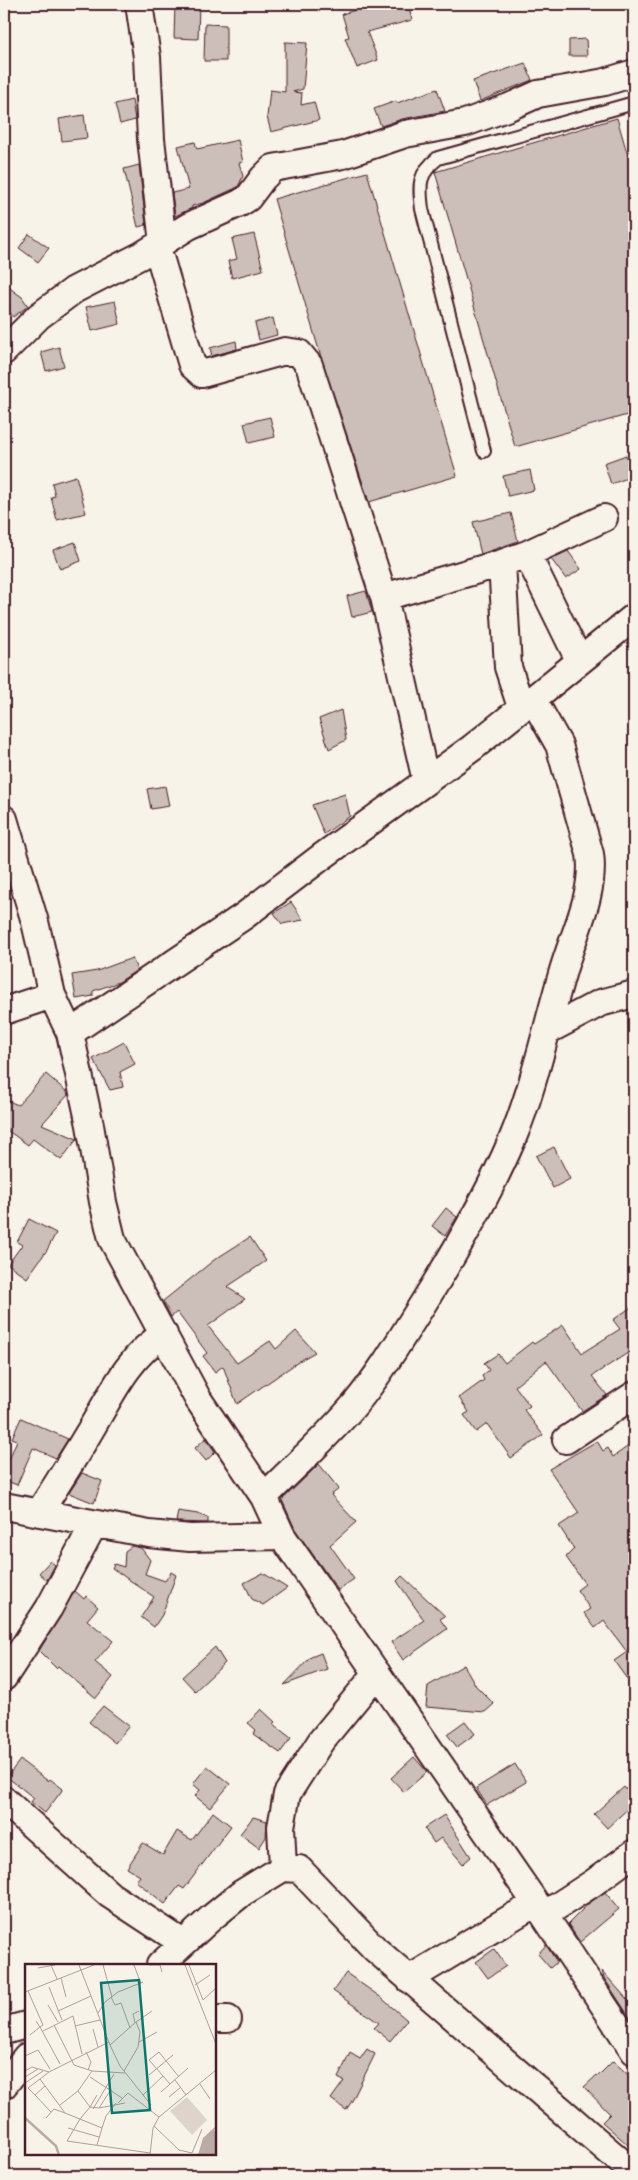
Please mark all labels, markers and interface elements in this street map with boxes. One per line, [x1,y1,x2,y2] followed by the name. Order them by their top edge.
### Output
[25,1964,216,2155] inset map

